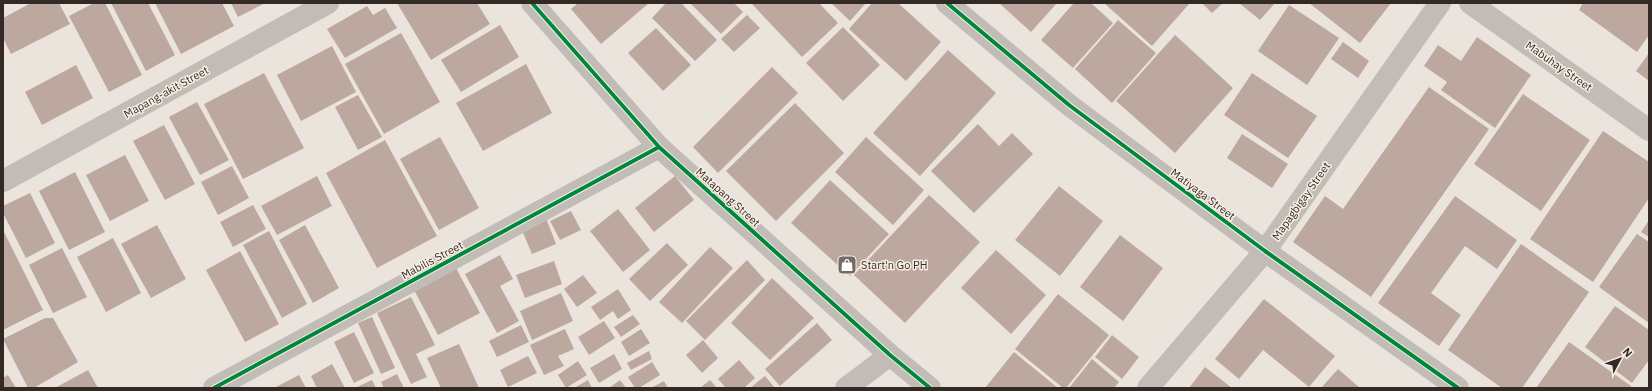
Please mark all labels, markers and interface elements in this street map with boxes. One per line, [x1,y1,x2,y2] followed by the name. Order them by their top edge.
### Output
[1523,38,1595,94] street label: Mabuhay Street
[121,63,211,121] street label: Mapang-akit Street
[1269,159,1333,243] street label: Mapagbigay Street
[693,164,763,230] street label: Matapang Street
[1168,165,1238,223] street label: Matiyaga Street
[399,238,465,282] street label: Mabilis Street
[836,254,858,276] shop icon: Start'n Go PH
[861,258,927,272] place label: Start'n Go PH
[1600,339,1640,379] north arrow
[1620,345,1635,360] text: N

